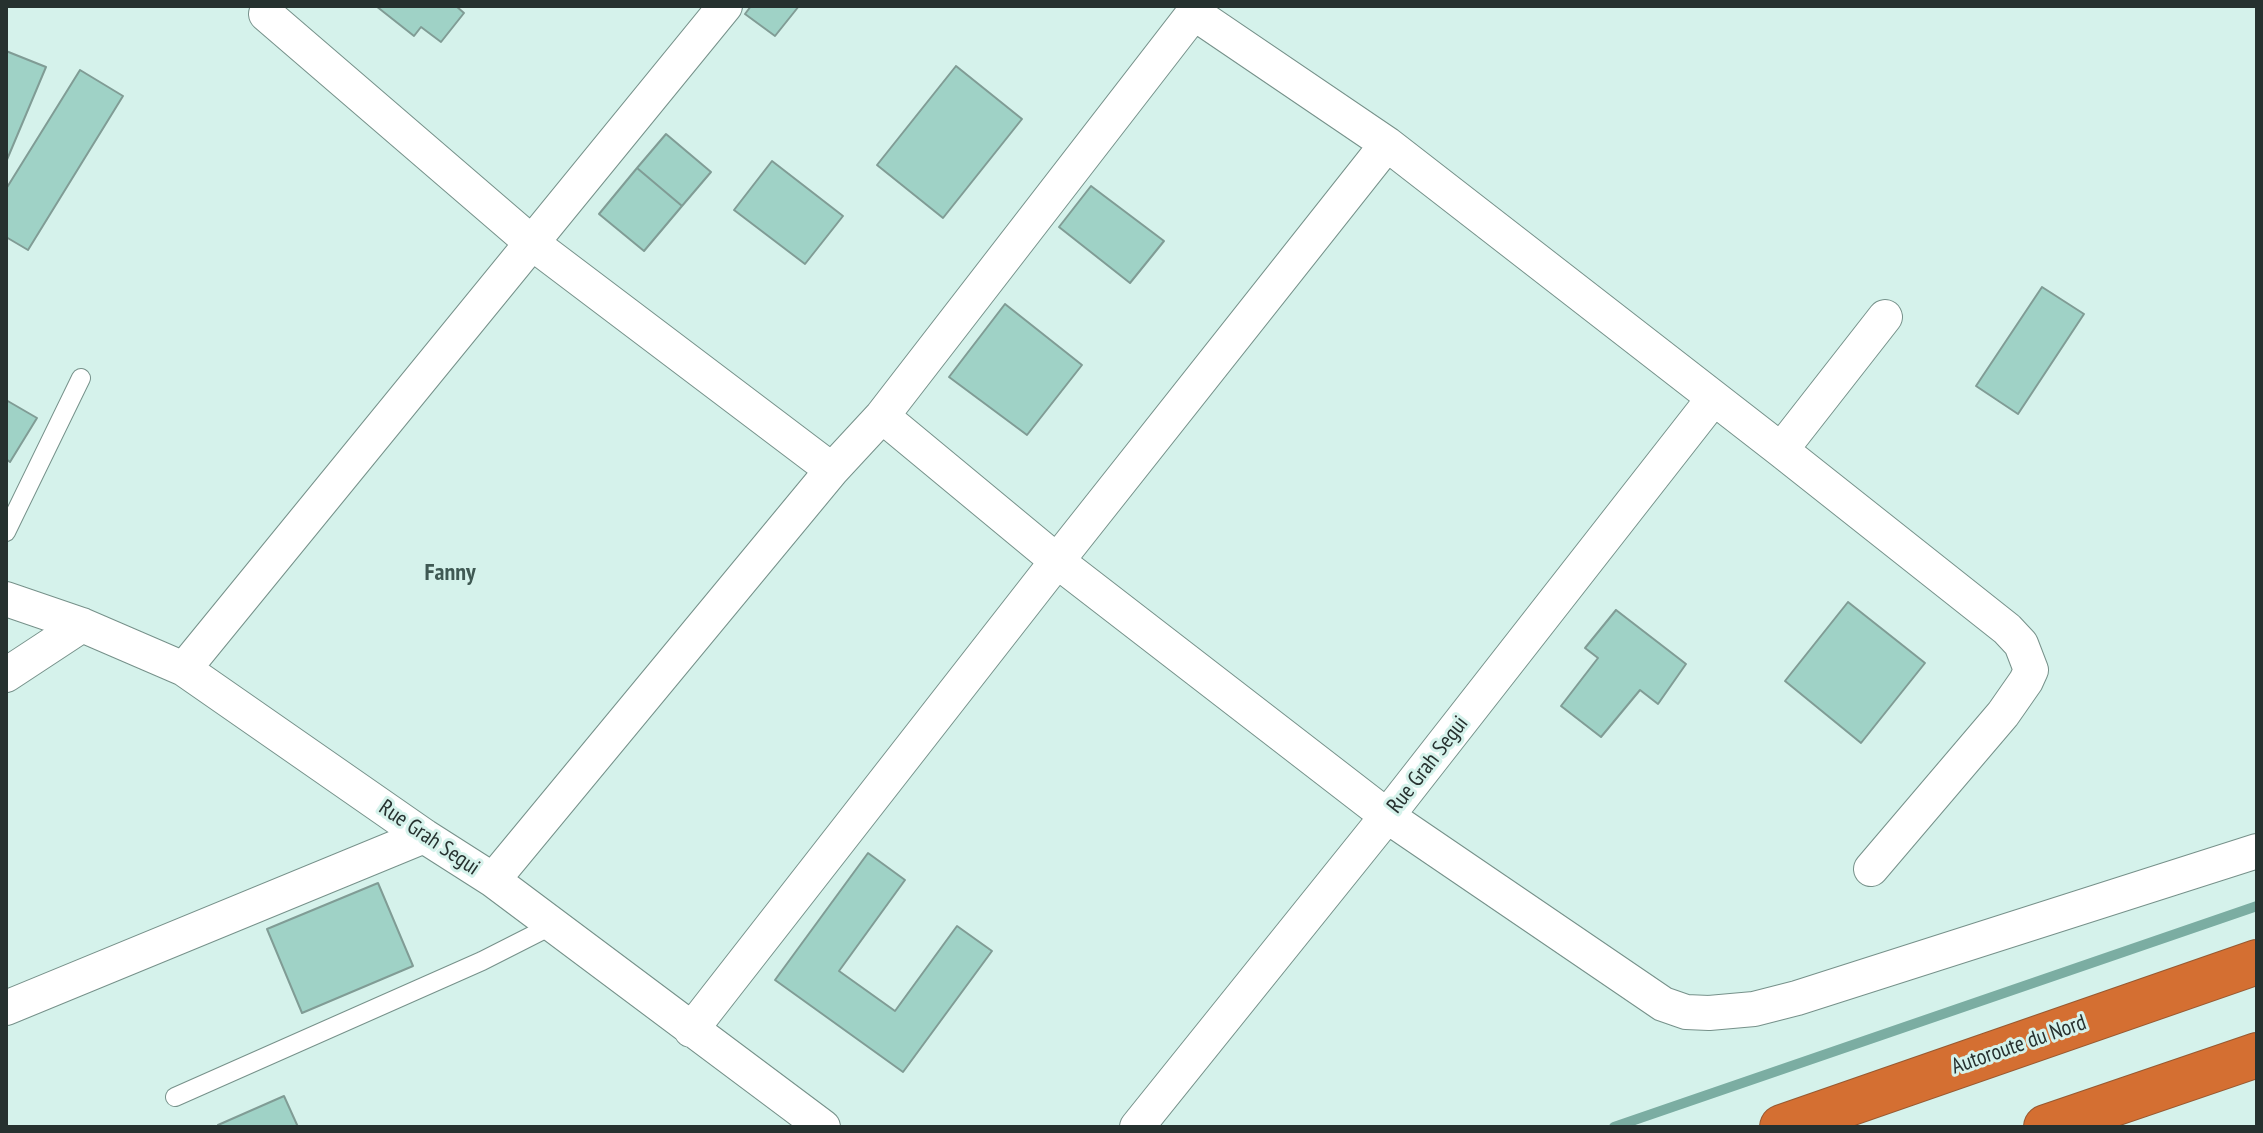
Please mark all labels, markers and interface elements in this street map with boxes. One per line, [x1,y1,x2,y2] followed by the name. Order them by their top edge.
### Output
[424,559,476,587] district label: Fanny
[1382,711,1474,819] street label: Rue Grah Segui
[374,795,484,881] street label: Rue Grah Segui
[1948,1010,2090,1080] street label: Autoroute du Nord

